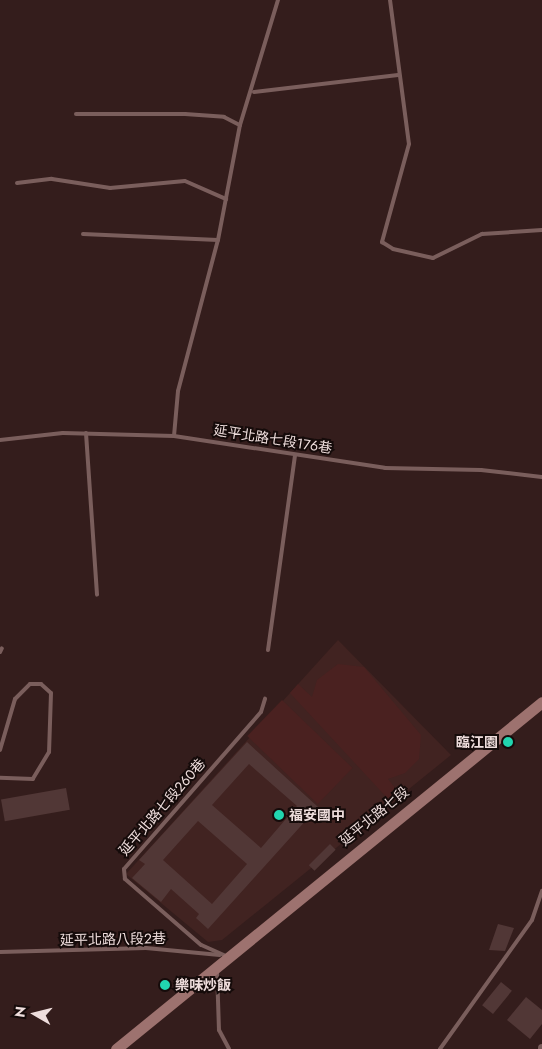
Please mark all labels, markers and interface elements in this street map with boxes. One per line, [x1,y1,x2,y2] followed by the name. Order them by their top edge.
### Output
[213,421,333,457] street label: 延平北路七段176巷
[456,734,498,750] place label: 臨江園
[502,736,514,748] marker: 臨江園
[115,755,209,859] street label: 延平北路七段260巷
[336,783,412,849] street label: 延平北路七段
[289,807,345,823] place label: 福安國中
[273,809,285,821] marker: 福安國中
[60,930,166,948] street label: 延平北路八段2巷
[175,977,231,993] place label: 樂味炒飯
[159,979,171,991] marker: 樂味炒飯
[10,989,60,1039] north arrow
[9,1005,31,1019] text: N

